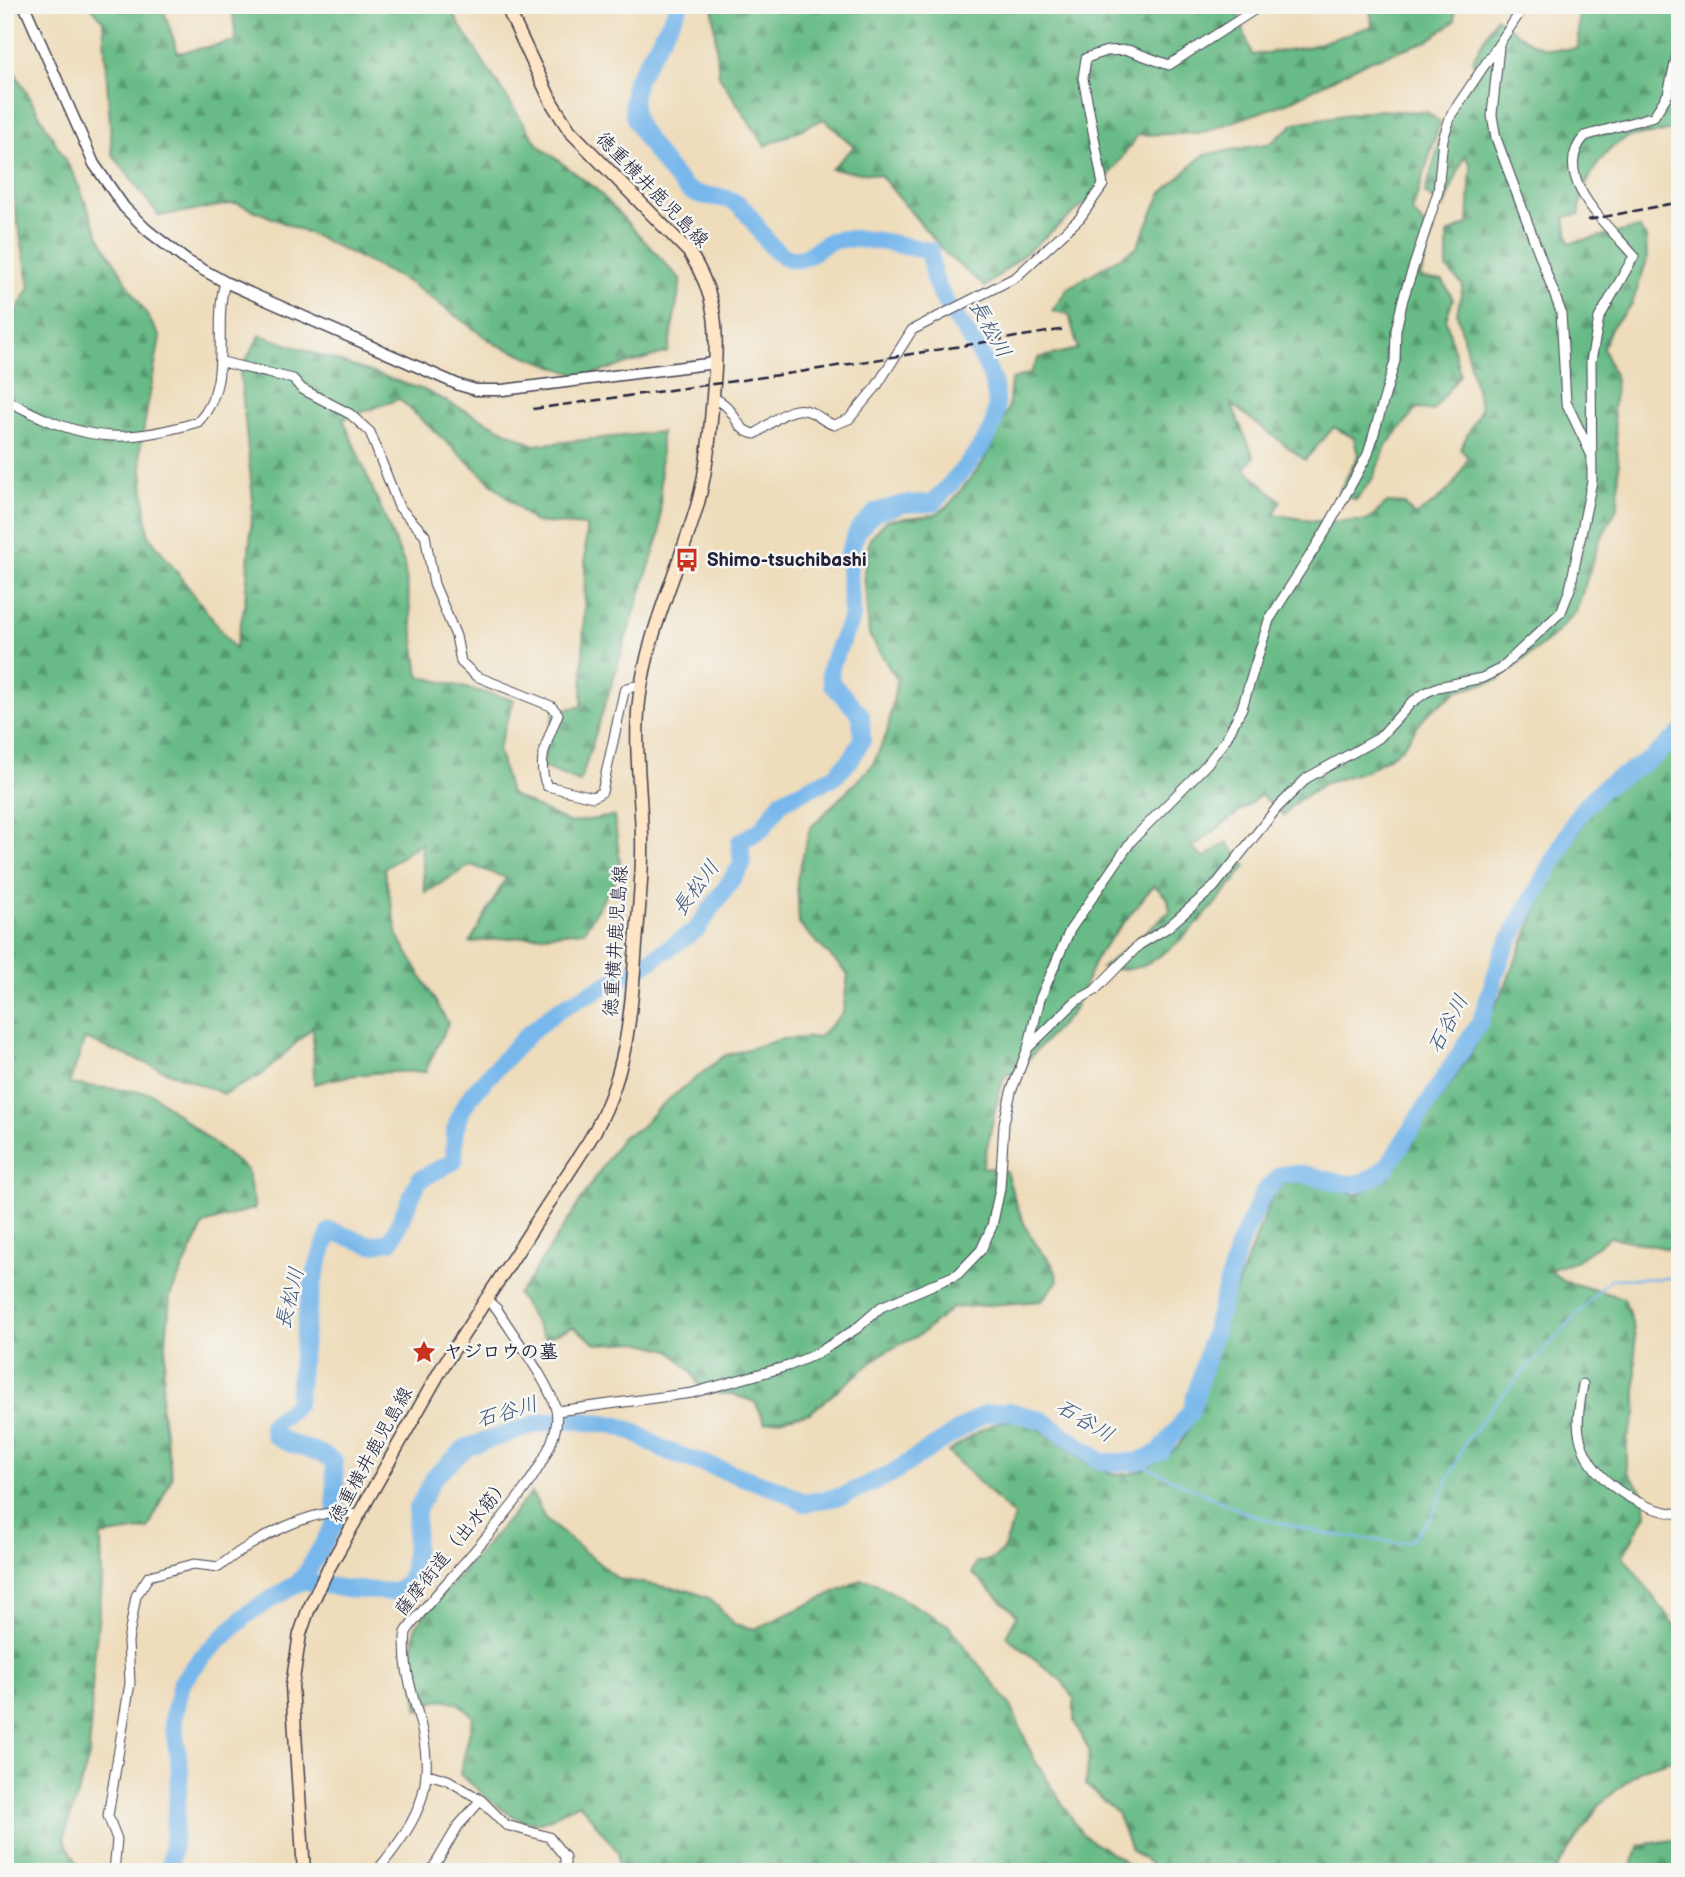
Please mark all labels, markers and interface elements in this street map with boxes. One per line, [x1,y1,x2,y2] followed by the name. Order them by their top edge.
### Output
[591,127,713,253] street label: 徳重横井鹿児島線
[964,295,1016,363] water label: 長松川
[673,546,701,574] bus stop icon: Shimo-tsuchibashi
[707,549,867,572] place label: Shimo-tsuchibashi
[667,855,725,921] water label: 長松川
[599,864,633,1018] street label: 徳重横井鹿児島線
[1422,990,1474,1058] water label: 石谷川
[270,1264,310,1332] water label: 長松川
[410,1338,438,1366] place icon: ヤジロウの墓
[444,1341,558,1364] place label: ヤジロウの墓
[324,1383,418,1527] street label: 徳重横井鹿児島線
[473,1391,541,1433] water label: 石谷川
[1052,1394,1118,1448] water label: 石谷川
[390,1473,516,1621] street label: 薩摩街道（出水筋）

